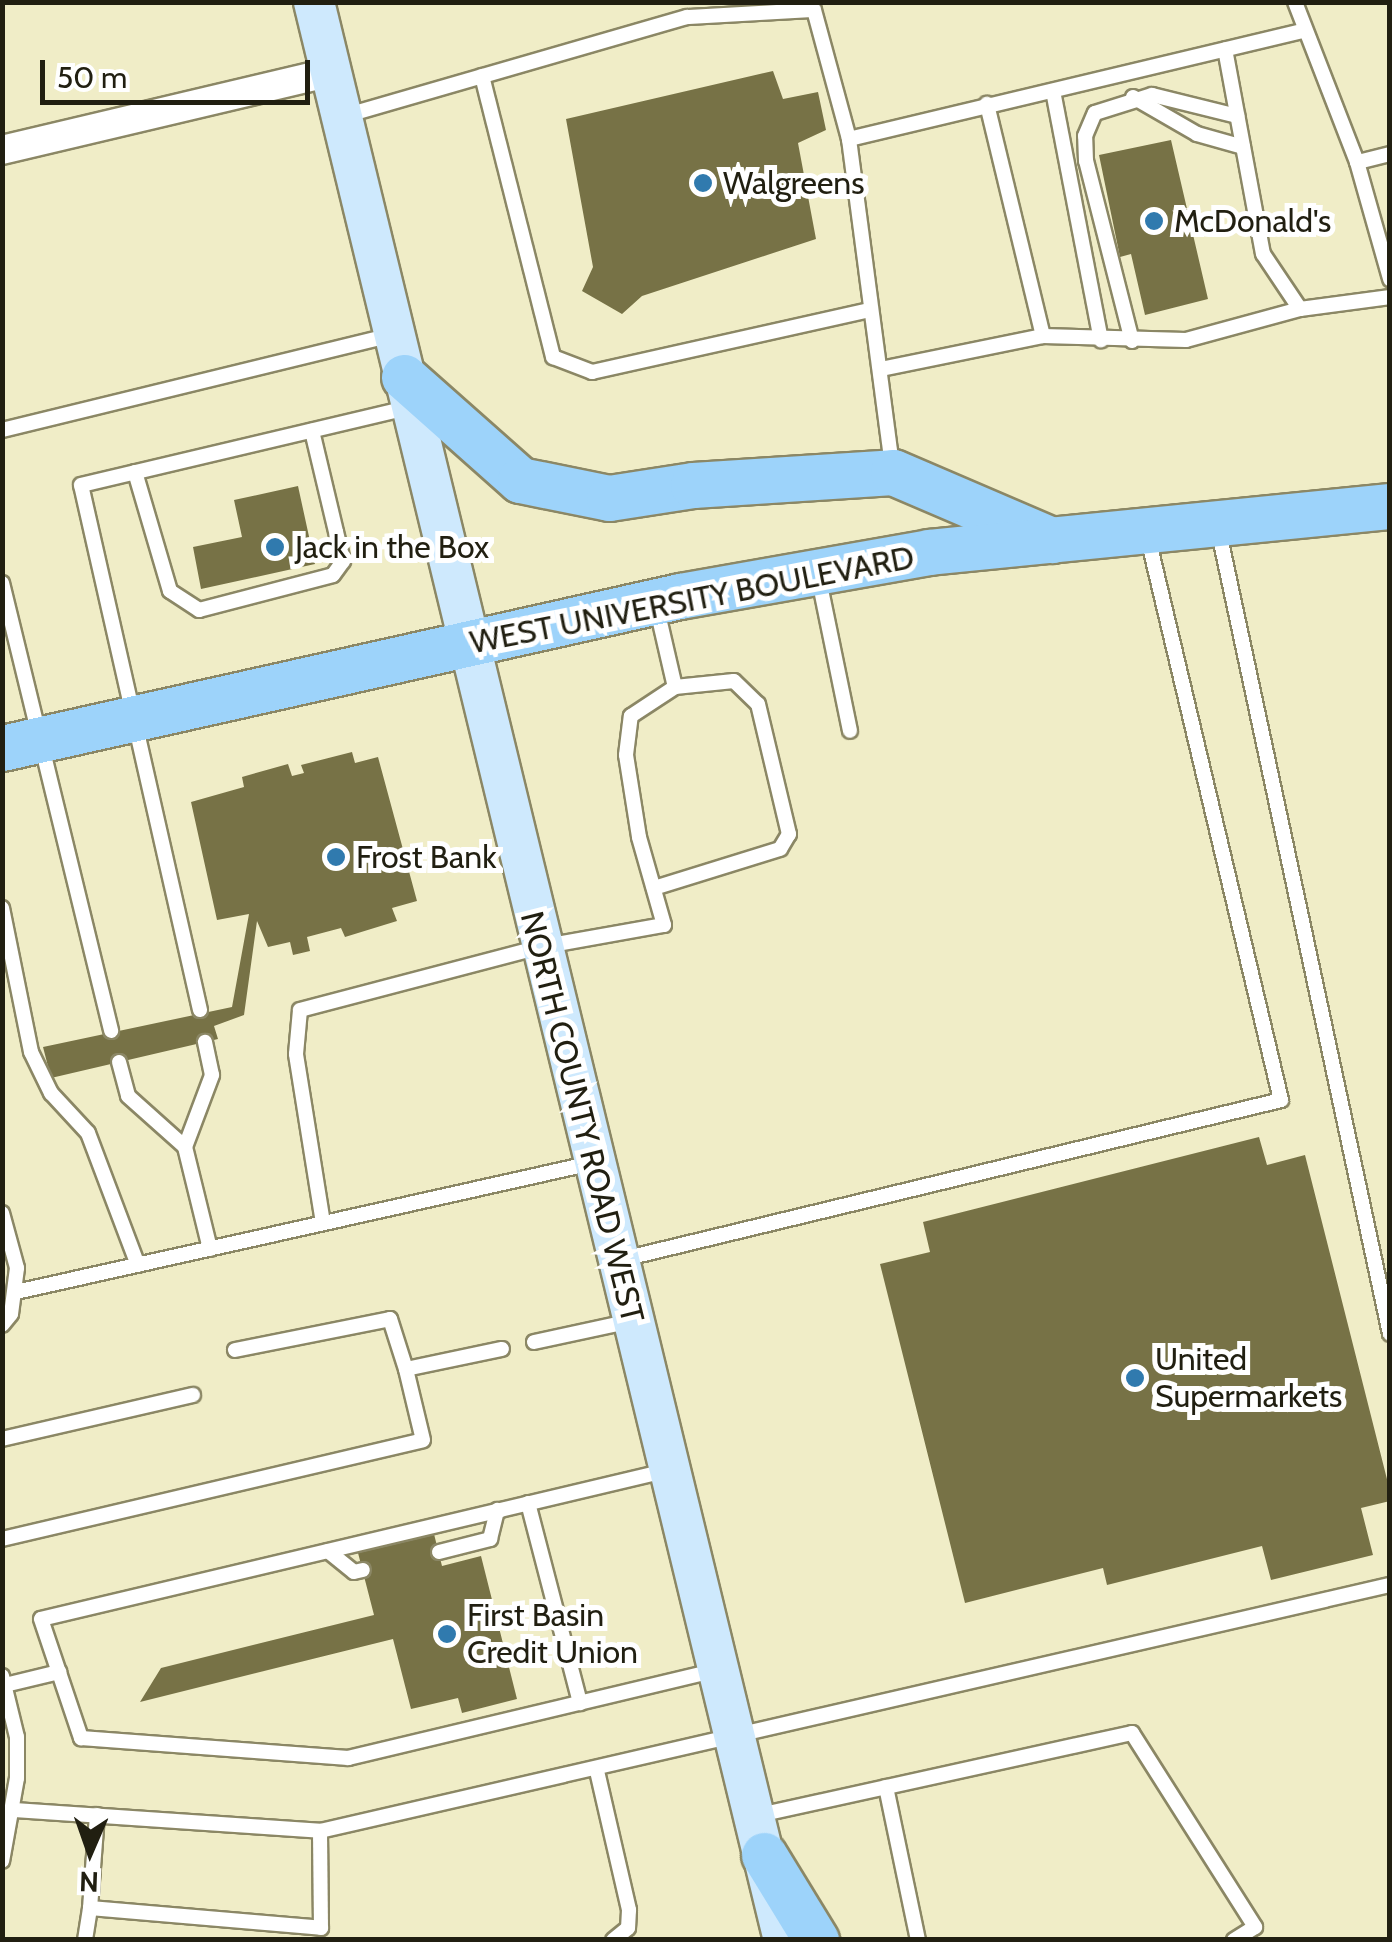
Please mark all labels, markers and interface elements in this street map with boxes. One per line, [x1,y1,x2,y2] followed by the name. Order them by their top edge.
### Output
[45,40,315,102] scale bar
[57,59,127,96] text: 50 m
[723,164,864,202] place label: Walgreens
[692,172,714,194] marker: Walgreens
[1174,202,1331,240] place label: McDonald's
[1143,210,1165,232] marker: McDonald's
[295,528,489,566] place label: Jack in the Box
[264,536,286,558] marker: Jack in the Box
[467,538,917,662] street label: WEST UNIVERSITY BOULEVARD
[356,838,497,876] place label: Frost Bank
[325,846,347,868] marker: Frost Bank
[512,907,652,1327] street label: NORTH COUNTY ROAD WEST
[1155,1341,1342,1416] place label: United Supermarkets
[1124,1367,1146,1389] marker: United Supermarkets
[467,1597,638,1672] place label: First Basin Credit Union
[436,1623,458,1645] marker: First Basin Credit Union
[40,1802,140,1902] north arrow
[78,1865,99,1899] text: N

